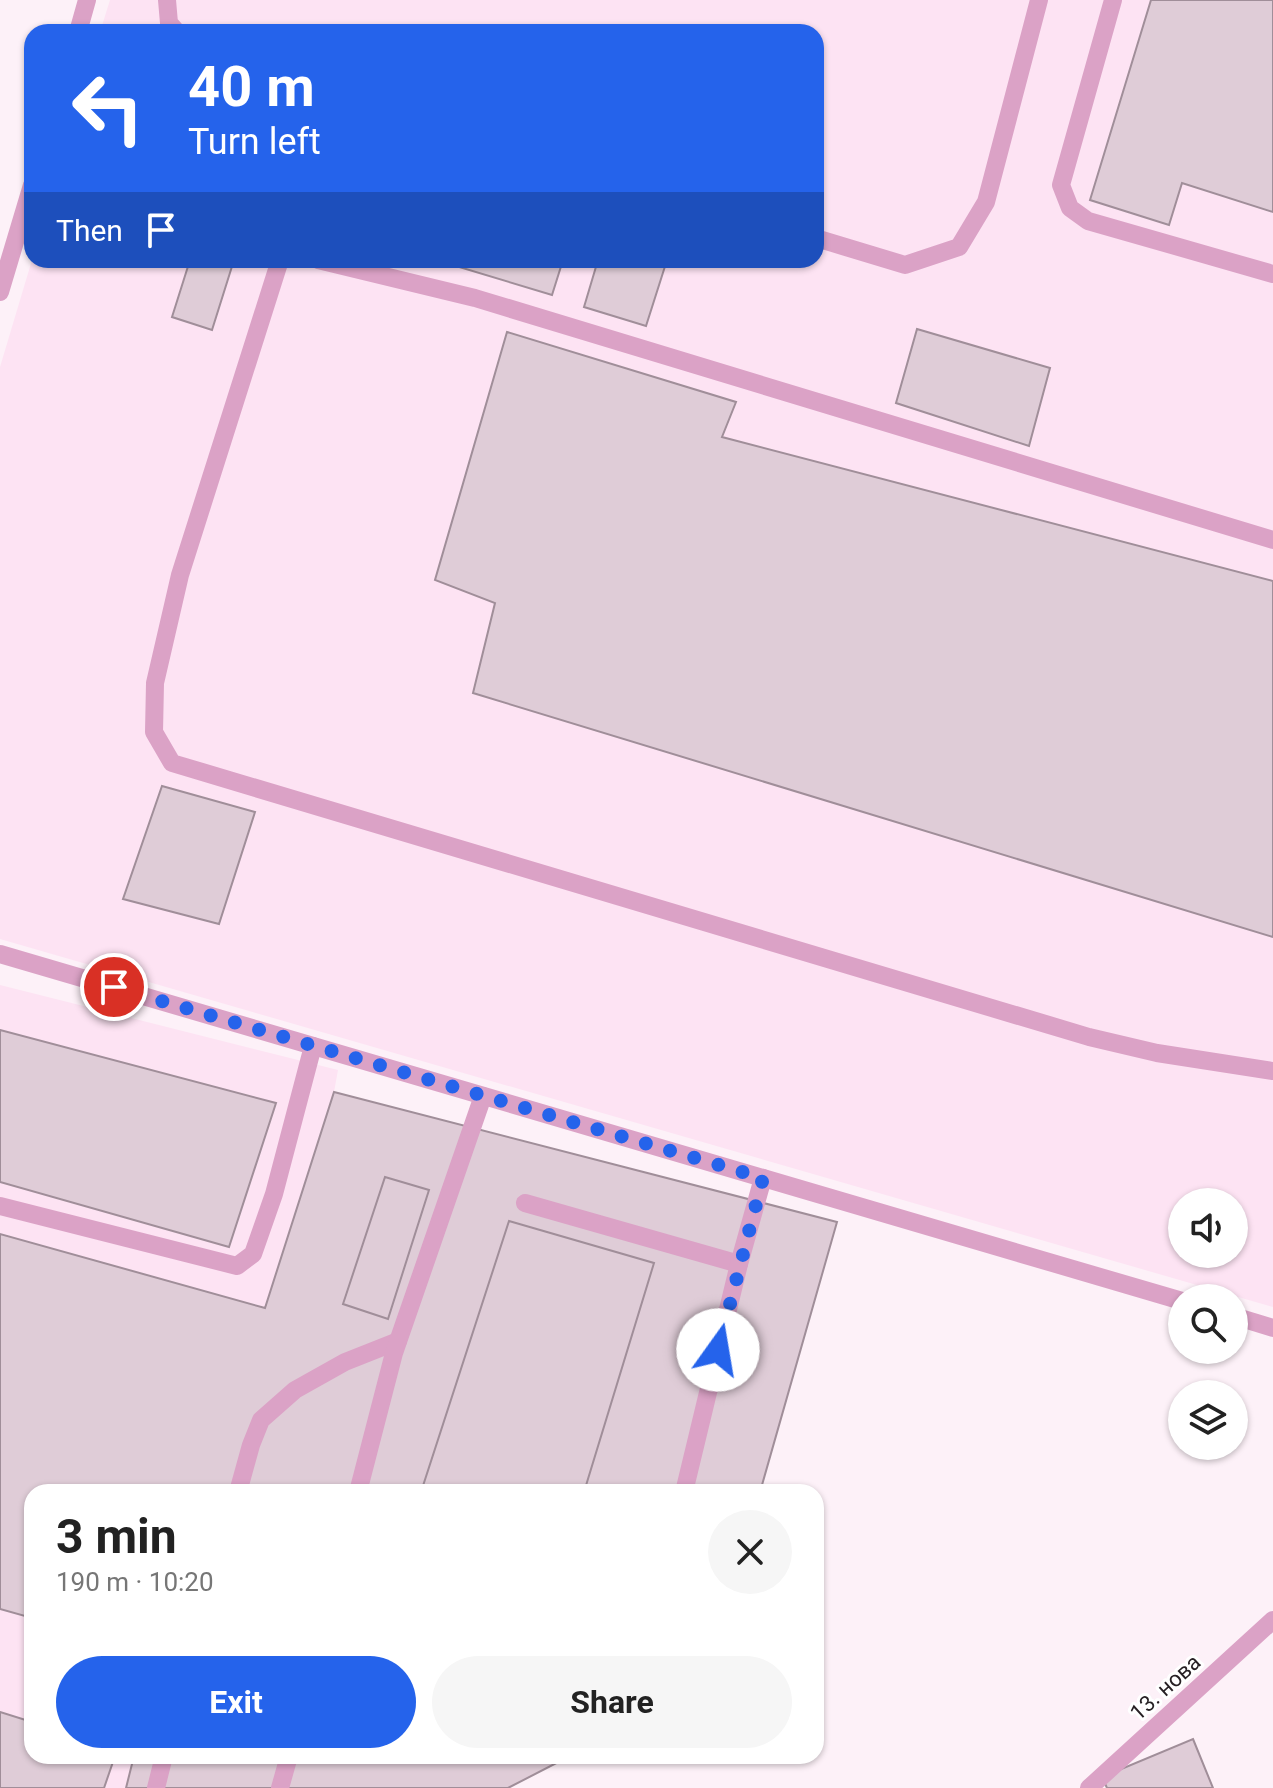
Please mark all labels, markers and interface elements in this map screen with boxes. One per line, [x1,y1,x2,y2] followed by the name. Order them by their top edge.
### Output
[188,54,315,120] text: 40 m
[56,56,160,160] icon: left
[188,121,321,163] text: Turn left
[139,208,183,252] icon: arrive
[56,213,123,248] text: Then
[80,953,148,1021] pin
[92,965,136,1009] icon: arrive
[1168,1188,1248,1460] map controls
[1168,1188,1248,1268] button: sound
[1168,1284,1248,1364] button: search
[676,1308,760,1392] position arrow
[1168,1380,1248,1460] button: layers
[56,1508,177,1565] text: 3 min
[708,1510,792,1594] button: close
[56,1567,214,1597] text: 190 m · 10:20
[1125,1649,1206,1725] street label: 13. нова
[56,1656,416,1748] button: Exit
[432,1656,792,1748] button: Share

